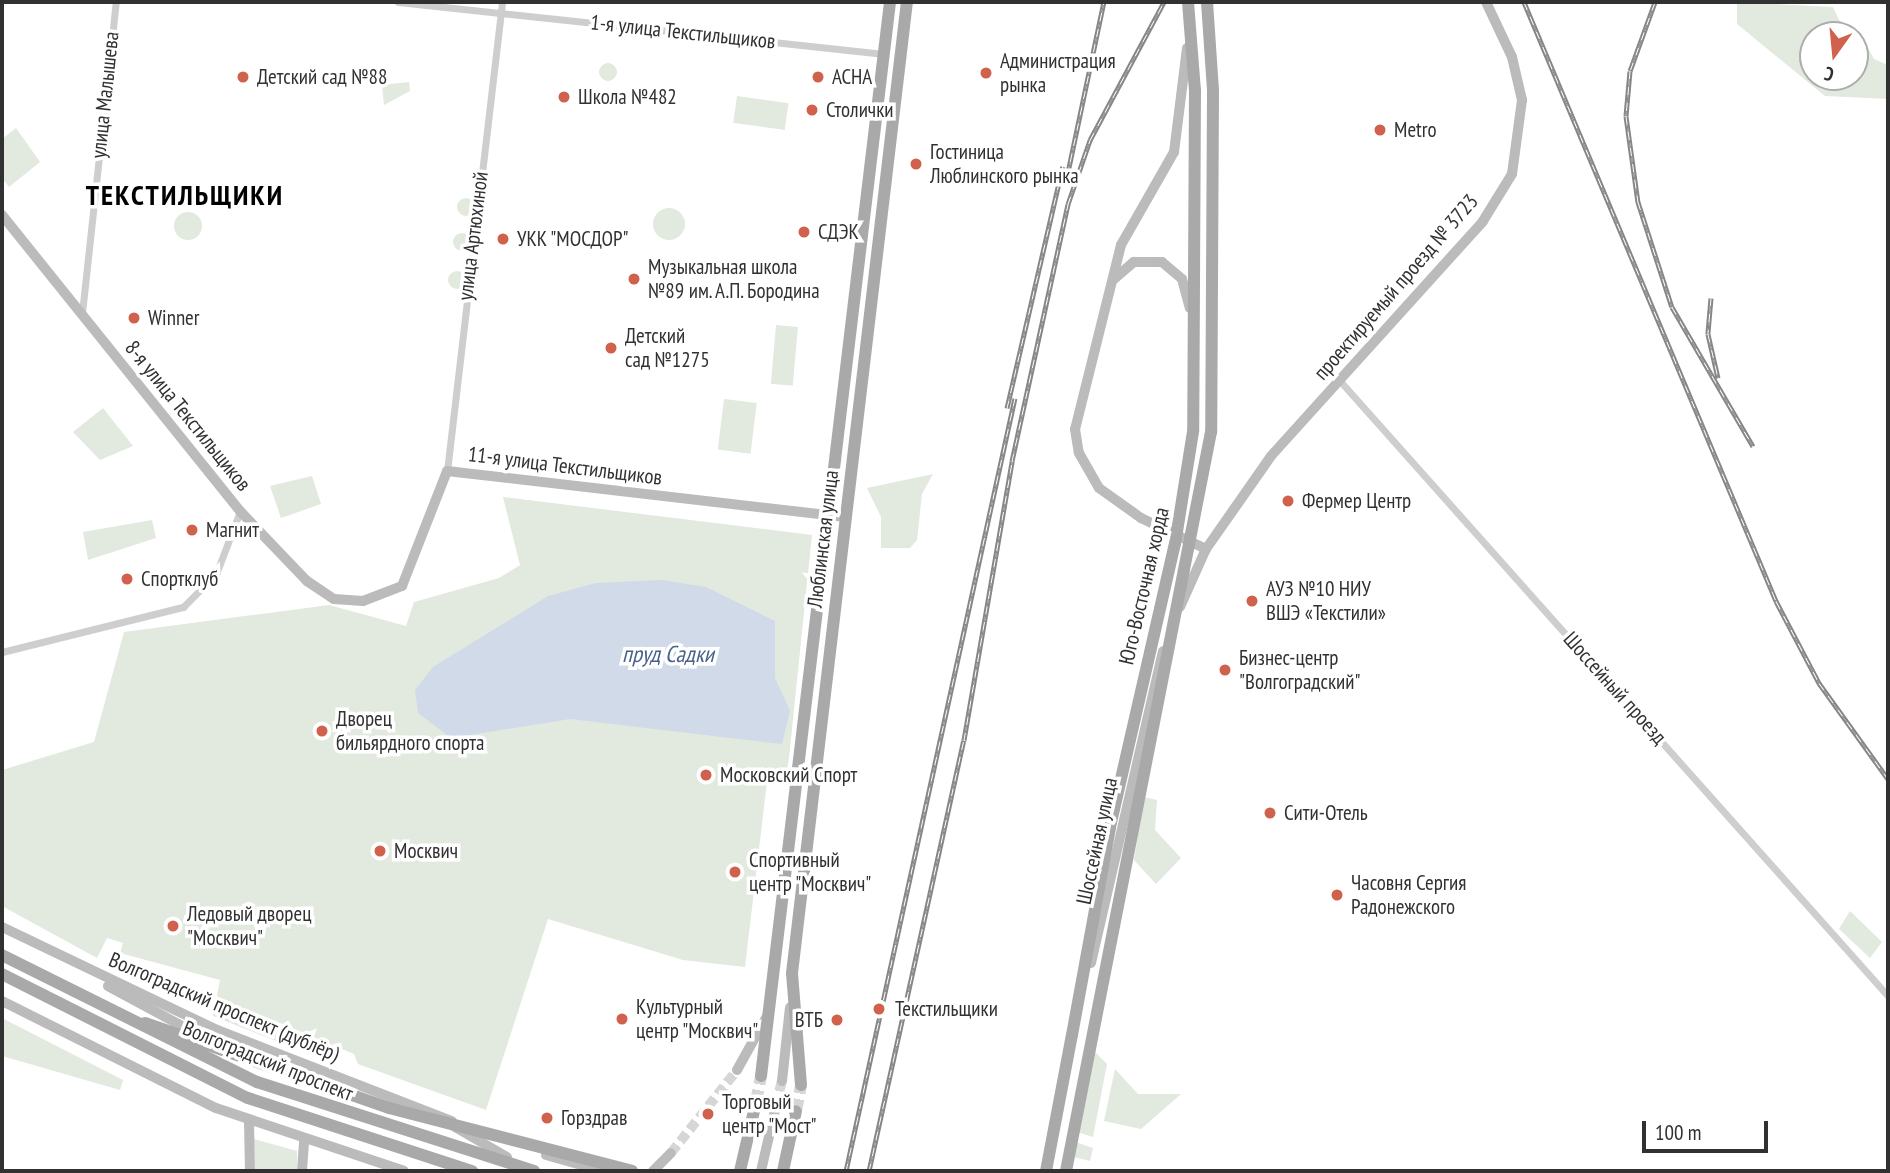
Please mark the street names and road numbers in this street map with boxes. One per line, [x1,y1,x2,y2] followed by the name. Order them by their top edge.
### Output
[589,10,777,54] street label: 1-я улица Текстильщиков
[86,30,124,160] street label: улица Малышева
[453,170,493,302] street label: улица Артюхиной
[1308,189,1484,385] street label: проектируемый проезд № 3723
[119,336,257,496] street label: 8-я улица Текстильщиков
[466,442,664,490] street label: 11-я улица Текстильщиков
[802,469,844,609] street label: Люблинская улица
[1114,505,1174,667] street label: Юго-Восточная хорда
[1558,627,1672,749] street label: Шоссейный проезд
[1071,775,1123,907] street label: Шоссейная улица
[105,947,343,1067] street label: Волгоградский проспект (дублёр)
[179,1015,357,1107] street label: Волгоградский проспект

